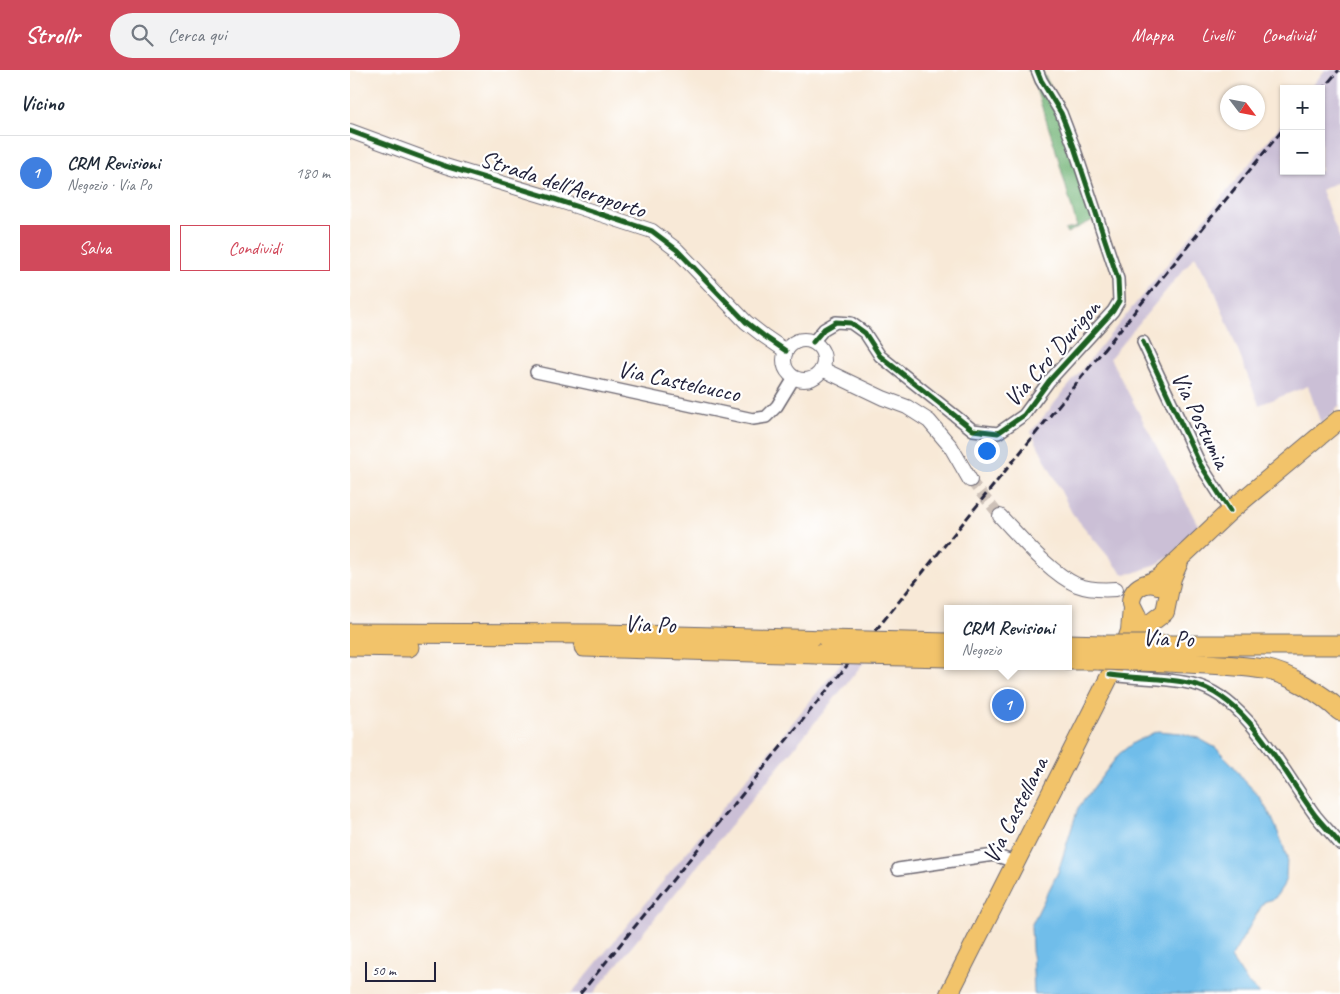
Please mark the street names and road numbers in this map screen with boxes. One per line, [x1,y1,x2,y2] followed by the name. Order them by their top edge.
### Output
[477,143,651,225] street label: Strada dell'Aeroporto
[997,292,1108,413] street label: Via Cro' Durigon
[615,353,744,409] street label: Via Castelcucco
[1165,367,1238,475] street label: Via Postumia
[624,608,678,640] street label: Via Po
[1142,622,1196,654] street label: Via Po
[975,750,1056,868] street label: Via Castellana

